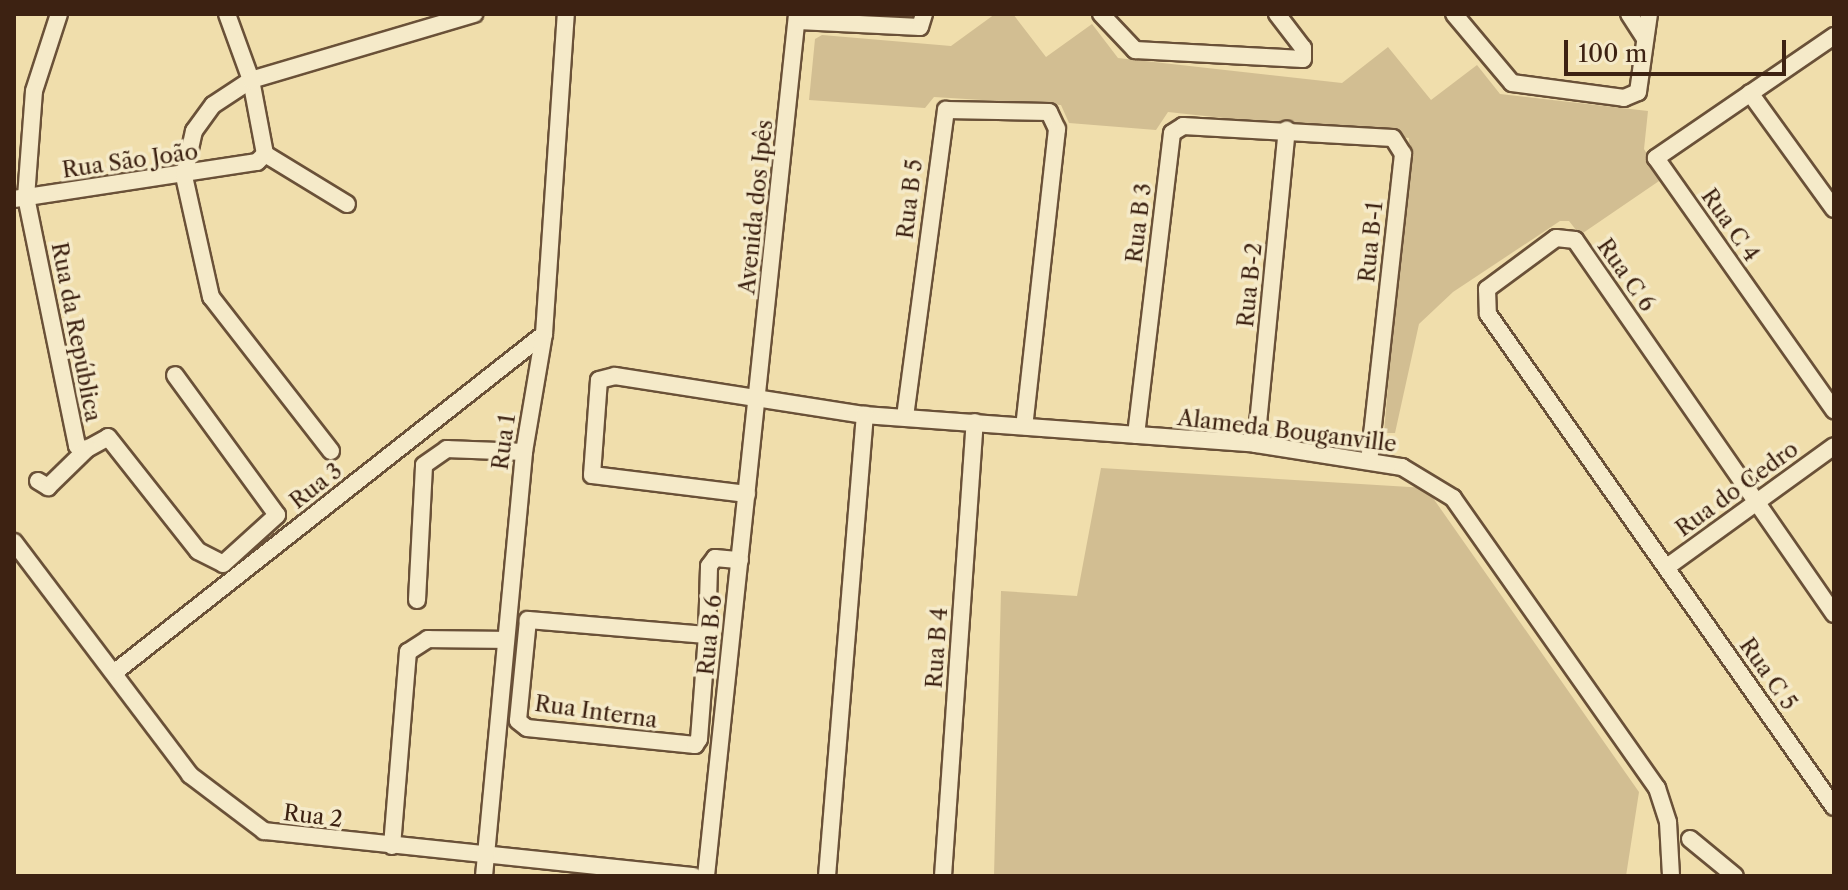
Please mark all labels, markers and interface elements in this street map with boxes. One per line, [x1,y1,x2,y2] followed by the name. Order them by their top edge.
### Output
[1568,24,1790,74] scale bar
[1578,39,1647,68] text: 100 m
[734,118,778,296] street label: Avenida dos Ipês
[60,138,200,184] street label: Rua São João
[892,158,928,240] street label: Rua B 5
[1121,181,1157,265] street label: Rua B 3
[1695,184,1765,266] street label: Rua C 4
[1354,200,1388,284] street label: Rua B-1
[1591,234,1661,316] street label: Rua C 6
[46,240,106,424] street label: Rua da República
[1232,241,1268,329] street label: Rua B-2
[1176,404,1398,458] street label: Alameda Bouganville
[487,412,521,472] street label: Rua 1
[1671,436,1803,542] street label: Rua do Cedro
[285,457,347,515] street label: Rua 3
[693,593,727,677] street label: Rua B 6
[921,607,953,689] street label: Rua B 4
[1734,633,1802,715] street label: Rua C 5
[533,690,659,734] street label: Rua Interna
[282,799,344,833] street label: Rua 2

